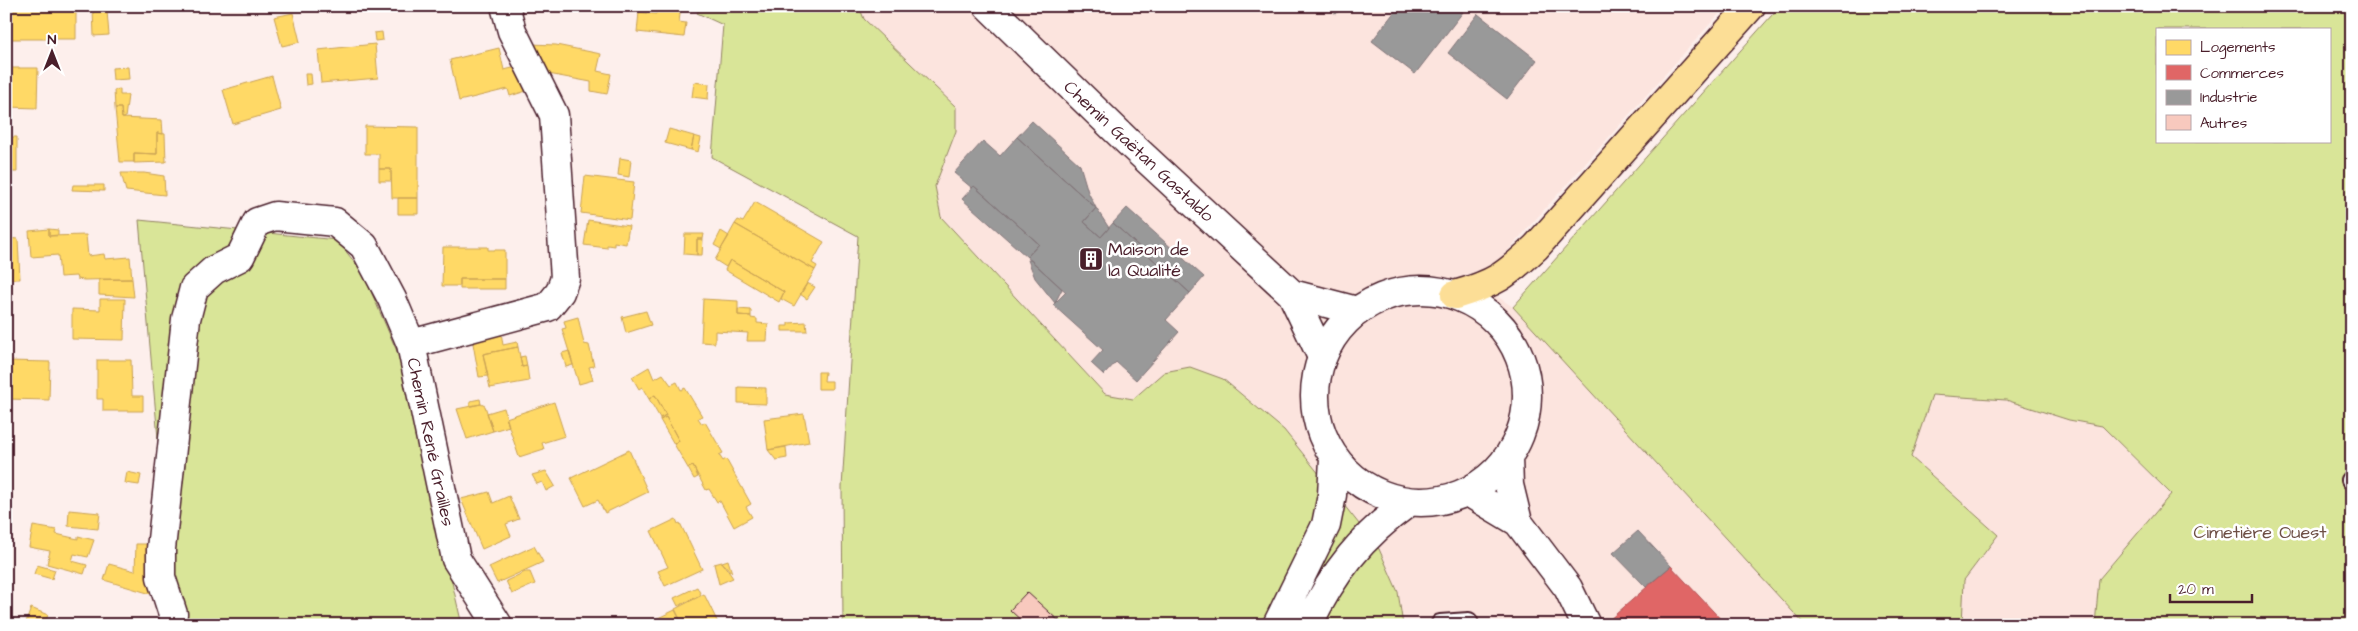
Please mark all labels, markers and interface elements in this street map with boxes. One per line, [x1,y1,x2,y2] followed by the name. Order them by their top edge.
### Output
[28,28,78,78] north arrow
[2156,28,2330,142] legend
[48,30,57,50] text: N
[2200,37,2276,59] text: Logements
[2200,63,2284,84] text: Commerces
[1058,75,1219,228] street label: Chemin Gaëtan Gastaldo
[2200,87,2257,108] text: Industrie
[2200,113,2248,134] text: Autres
[1108,237,1189,283] place label: Maison de la Qualité
[1078,246,1104,272] building icon: Maison de la Qualité
[400,356,461,529] street label: Chemin René Grailles
[2193,520,2327,545] park label: Cimetière Ouest
[2170,571,2253,603] scale bar
[2178,579,2214,600] text: 20 m

